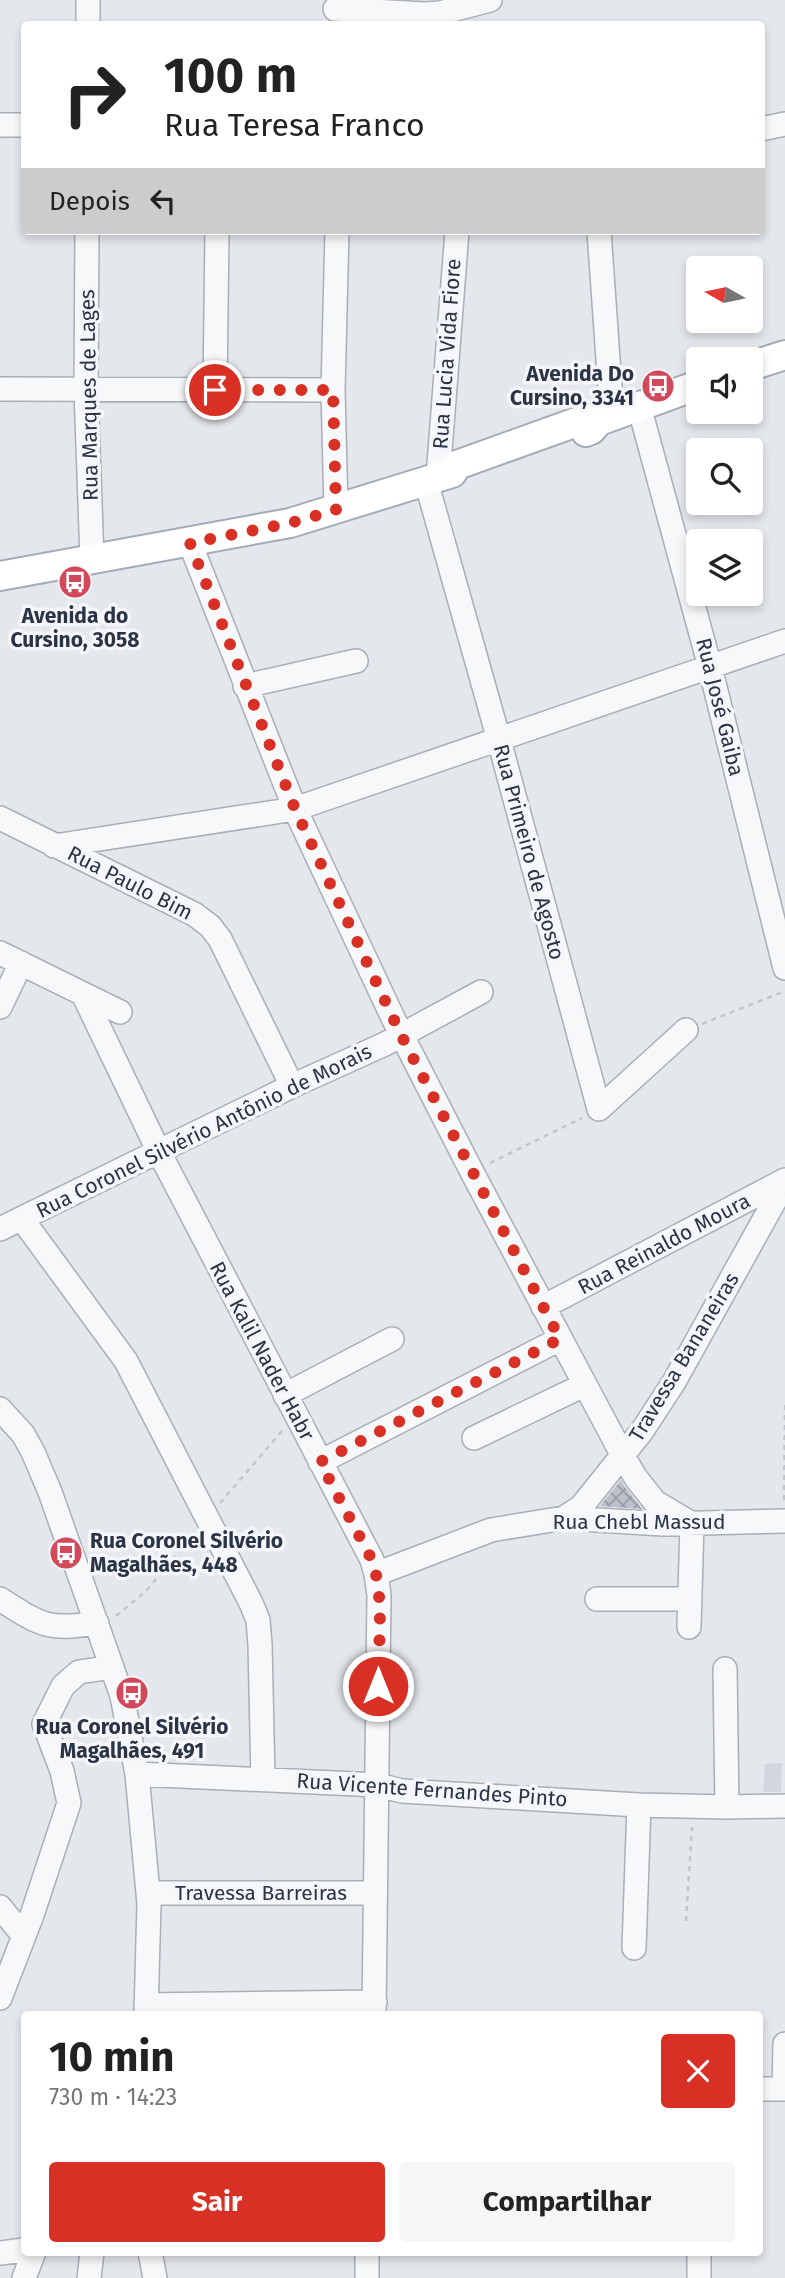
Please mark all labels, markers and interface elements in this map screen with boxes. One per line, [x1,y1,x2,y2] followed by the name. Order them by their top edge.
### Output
[164,46,297,105] text: 100 m
[49,49,140,140] icon: right
[164,106,425,144] text: Rua Teresa Franco
[144,182,182,220] icon: left
[49,186,130,217] text: Depois
[686,256,763,332] north arrow
[686,256,763,606] map controls
[427,258,467,450] street label: Rua Lucia Vida Fiore
[74,289,104,501] street label: Rua Marques de Lages
[686,347,763,424] button: sound
[185,360,245,420] pin
[510,361,634,411] place label: Avenida Do Cursino, 3341
[639,367,677,405] bus stop icon: Avenida Do Cursino, 3341
[196,371,234,409] icon: arrive
[686,438,763,515] button: search
[686,529,763,606] button: layers
[56,563,94,601] bus stop icon: Avenida do Cursino, 3058
[11,603,139,653] place label: Avenida do Cursino, 3058
[690,635,750,779] street label: Rua José Gaiba
[488,741,570,963] street label: Rua Primeiro de Agosto
[63,840,197,926] street label: Rua Paulo Bim
[32,1038,376,1224] street label: Rua Coronel Silvério Antônio de Morais
[573,1188,755,1300] street label: Rua Reinaldo Moura
[204,1257,320,1445] street label: Rua Kalil Nader Habr
[623,1268,745,1446] street label: Travessa Bananeiras
[552,1509,726,1535] street label: Rua Chebl Massud
[90,1528,283,1578] place label: Rua Coronel Silvério Magalhães, 448
[47,1534,85,1572] bus stop icon: Rua Coronel Silvério Magalhães, 448
[341,1649,415,1723] position arrow
[113,1674,151,1712] bus stop icon: Rua Coronel Silvério Magalhães, 491
[35,1714,229,1764] place label: Rua Coronel Silvério Magalhães, 491
[296,1768,568,1812] street label: Rua Vicente Fernandes Pinto
[175,1880,347,1906] street label: Travessa Barreiras
[49,2032,175,2082] text: 10 min
[661,2034,735,2108] button: close
[49,2083,177,2111] text: 730 m · 14:23
[49,2162,385,2242] button: Sair
[399,2162,735,2242] button: Compartilhar

